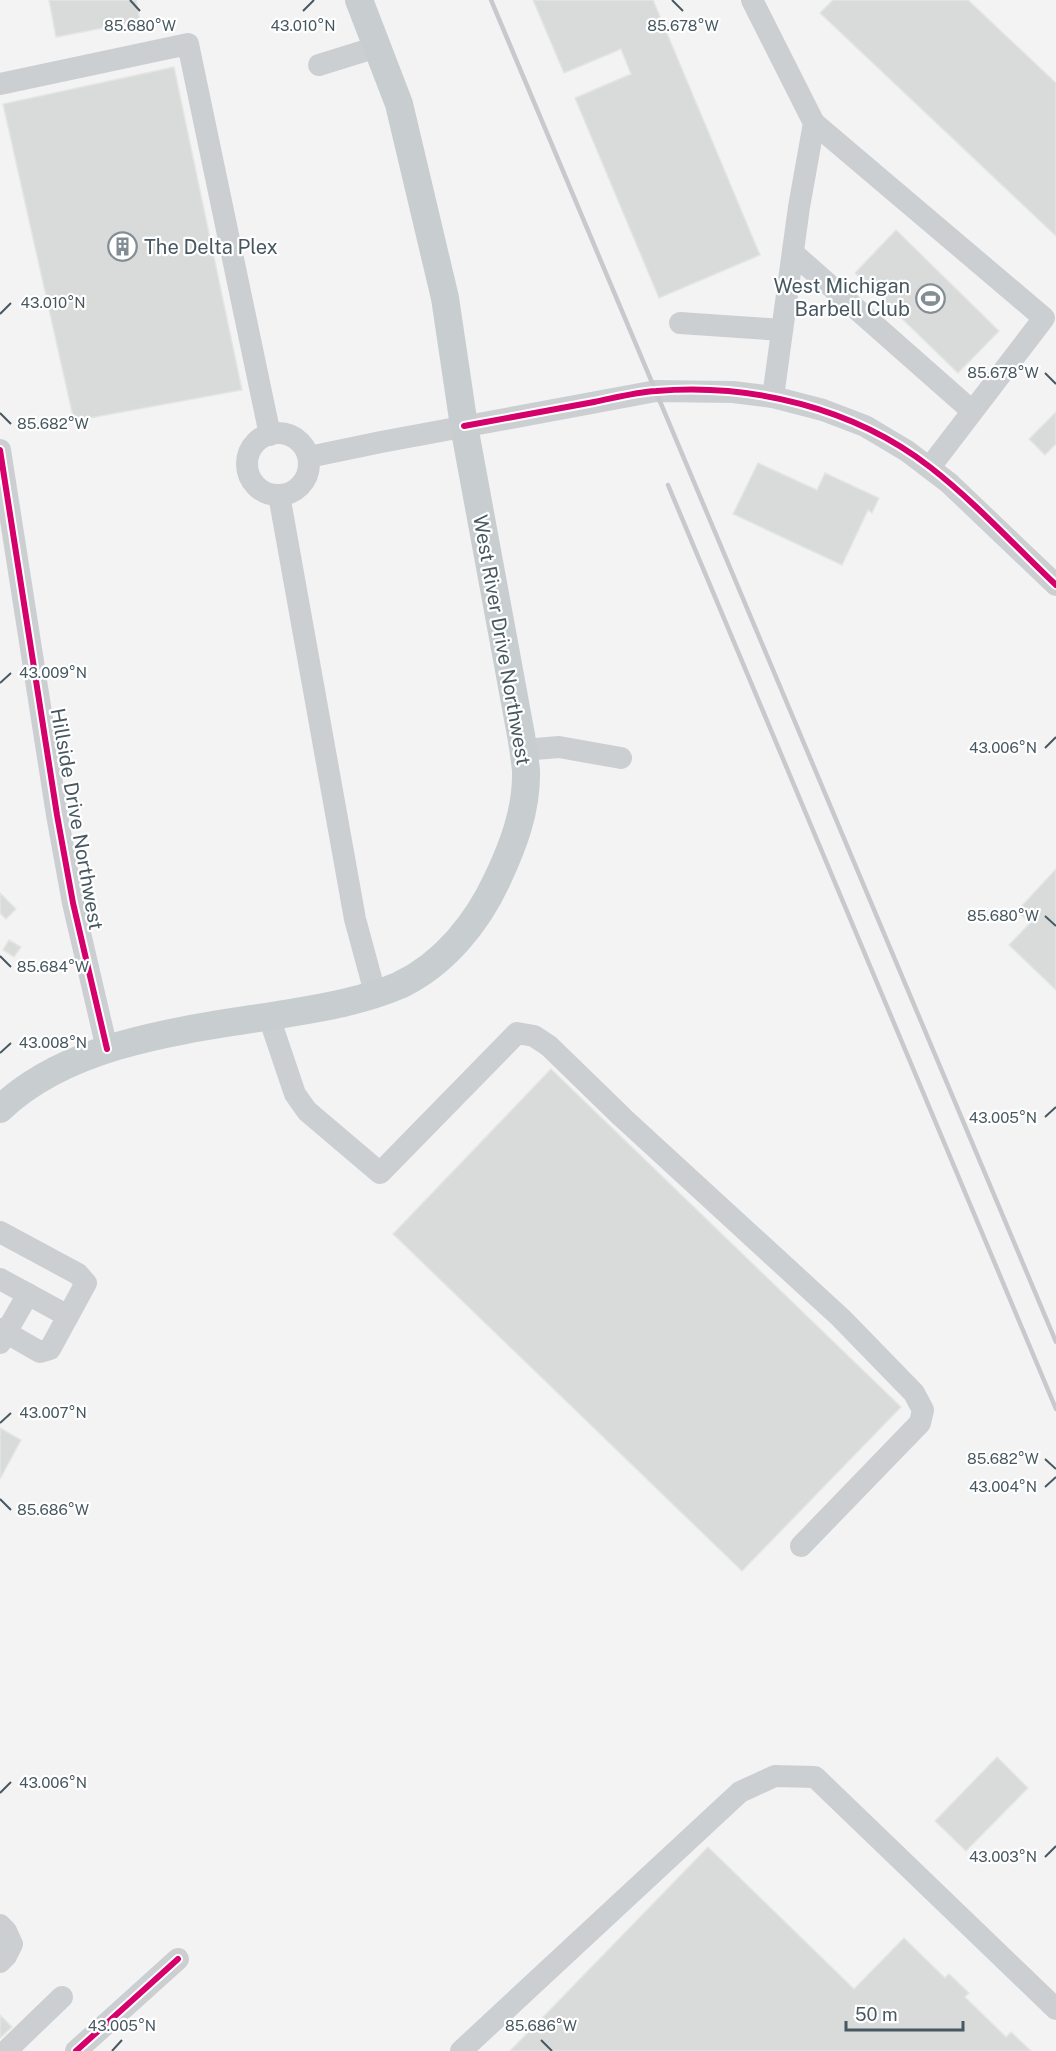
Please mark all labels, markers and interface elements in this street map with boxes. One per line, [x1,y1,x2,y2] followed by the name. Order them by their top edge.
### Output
[104,17,176,34] text: 85.680°W
[271,17,335,34] text: 43.010°N
[647,17,719,34] text: 85.678°W
[107,231,139,263] building icon: The Delta Plex
[144,235,278,259] place label: The Delta Plex
[773,274,910,321] place label: West Michigan Barbell Club
[915,282,947,314] sports icon: West Michigan Barbell Club
[21,294,85,311] text: 43.010°N
[967,364,1039,381] text: 85.678°W
[17,415,89,432] text: 85.682°W
[468,513,536,767] street label: West River Drive Northwest
[19,664,87,681] text: 43.009°N
[46,706,108,932] street label: Hillside Drive Northwest
[969,739,1037,756] text: 43.006°N
[967,907,1039,924] text: 85.680°W
[17,958,89,975] text: 85.684°W
[19,1034,87,1051] text: 43.008°N
[969,1109,1037,1126] text: 43.005°N
[19,1404,87,1421] text: 43.007°N
[967,1450,1039,1467] text: 85.682°W
[969,1478,1037,1495] text: 43.004°N
[17,1501,89,1518] text: 85.686°W
[19,1774,87,1791] text: 43.006°N
[969,1848,1037,1865] text: 43.003°N
[846,1994,963,2032] scale bar
[855,2004,898,2025] text: 50 m
[88,2017,156,2034] text: 43.005°N
[505,2017,577,2034] text: 85.686°W

